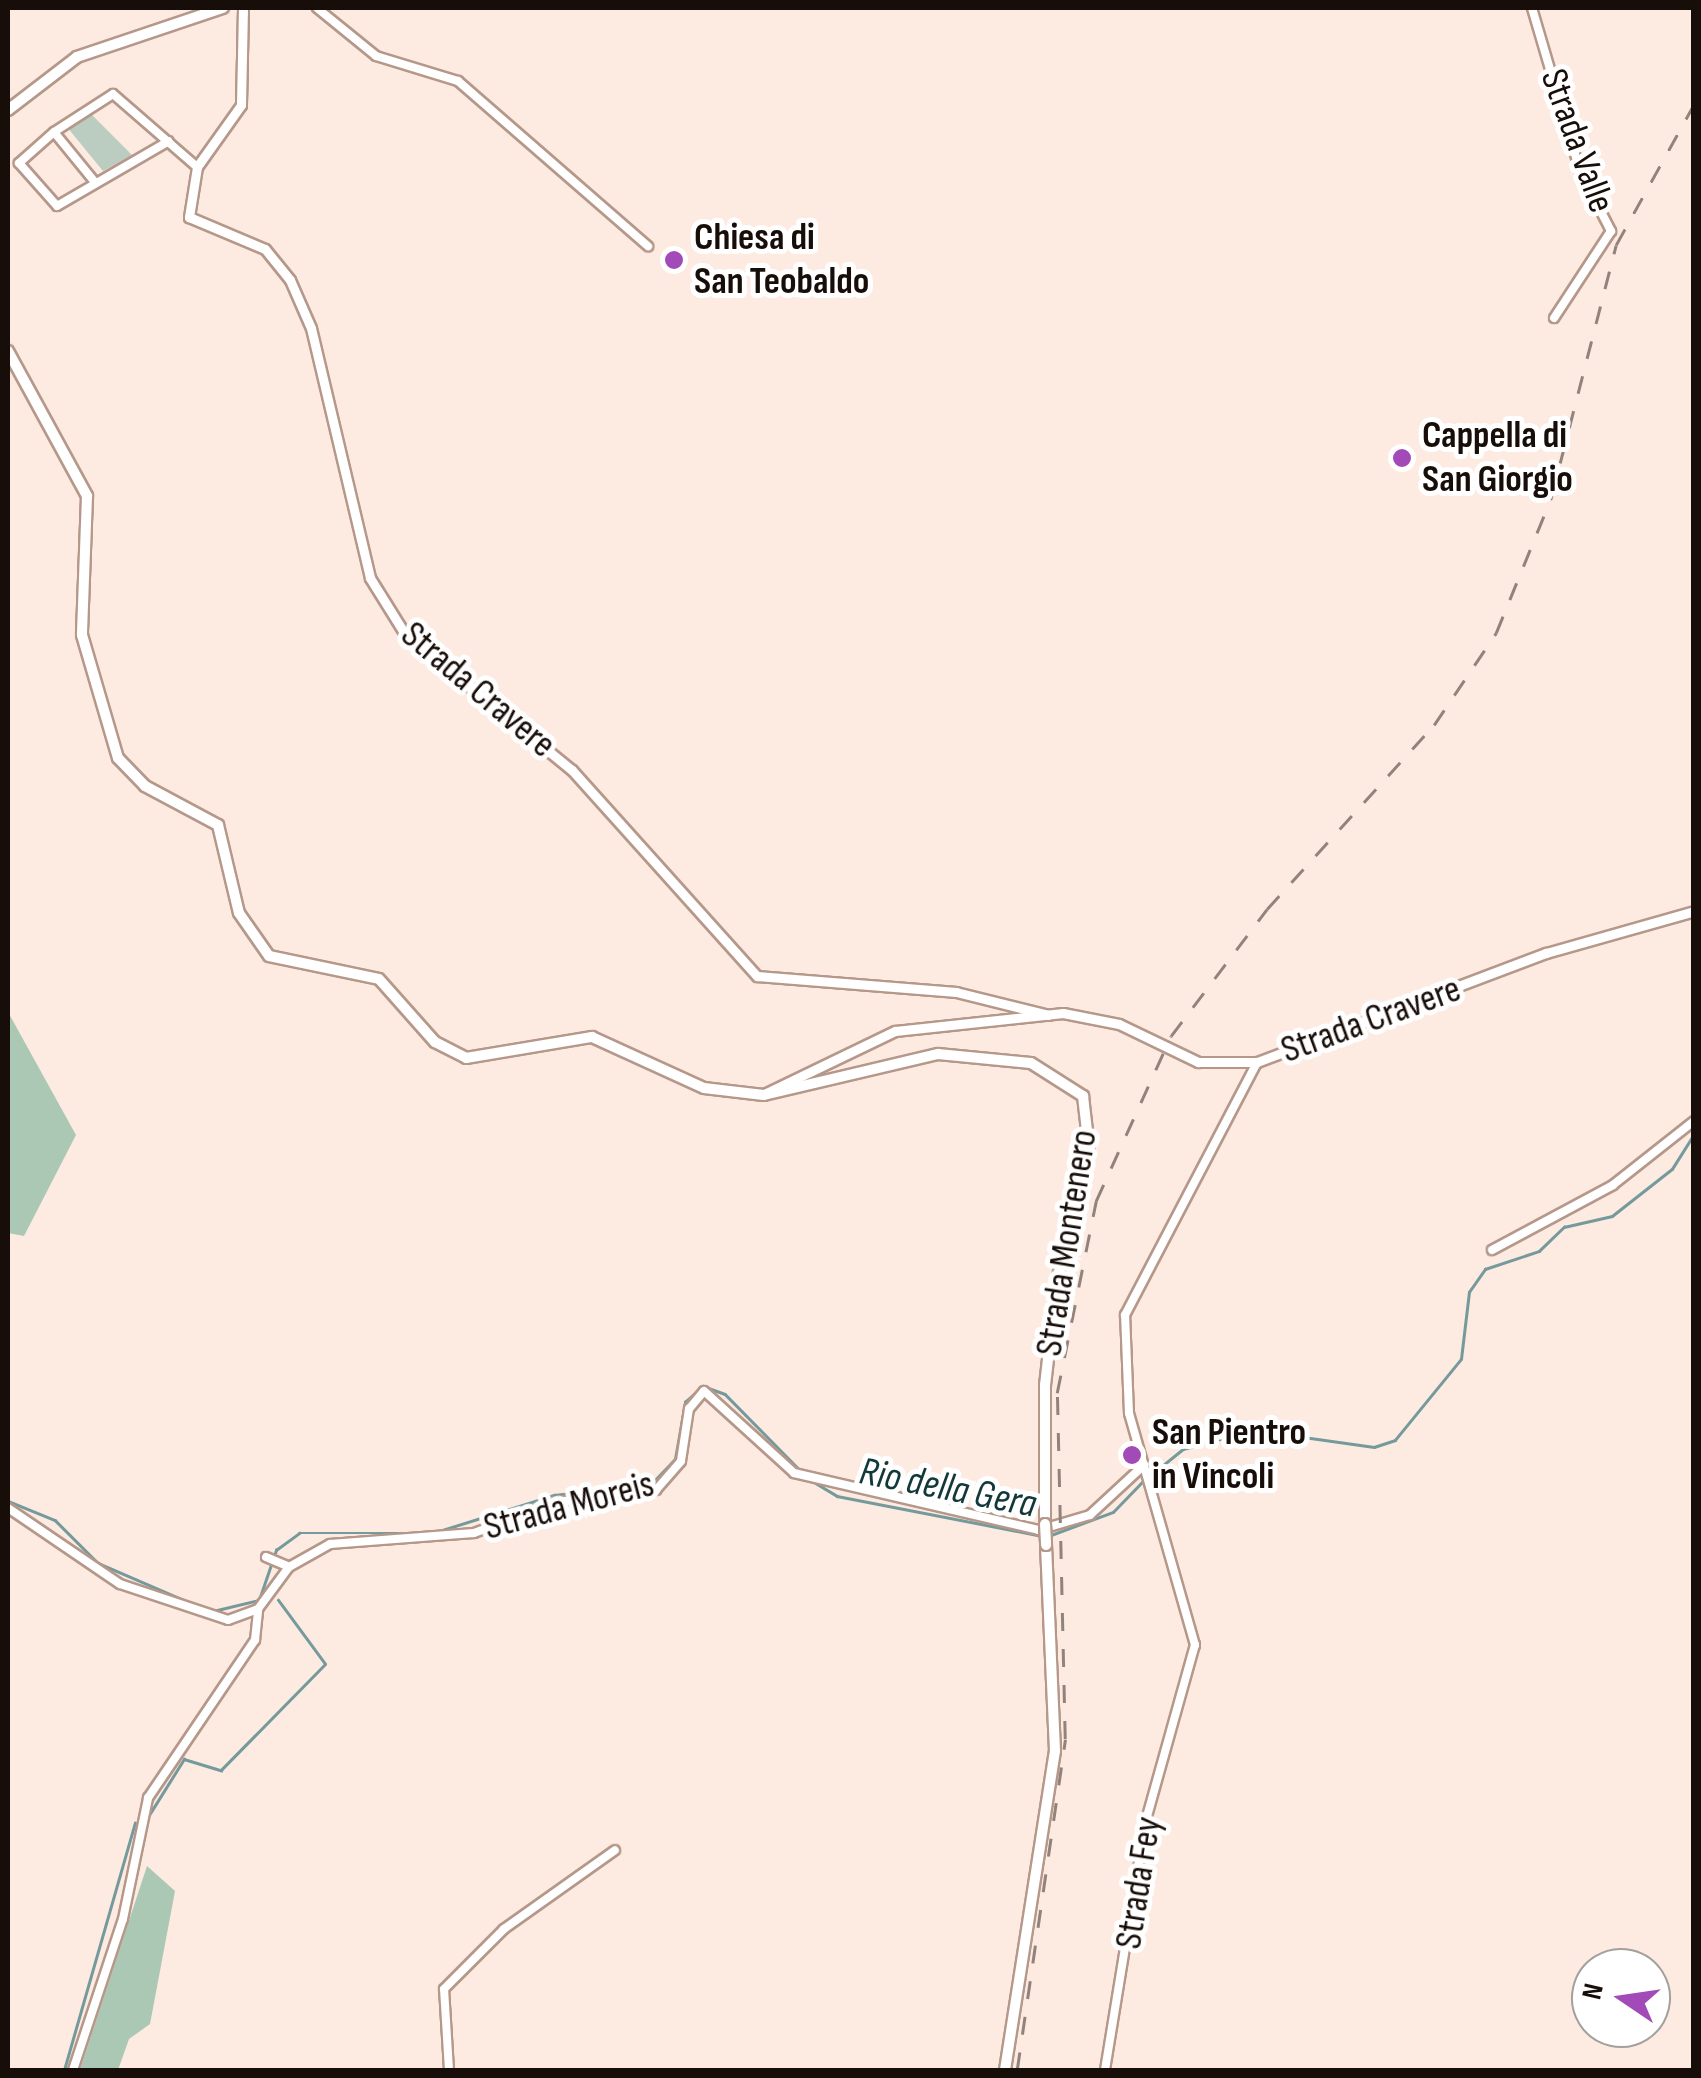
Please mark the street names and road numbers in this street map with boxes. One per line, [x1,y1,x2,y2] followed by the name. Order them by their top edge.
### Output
[1530,63,1624,219] street label: Strada Valle
[392,612,564,768] street label: Strada Cravere
[1275,967,1467,1073] street label: Strada Cravere
[1027,1127,1107,1359] street label: Strada Montenero
[479,1461,659,1551] street label: Strada Moreis
[1106,1814,1172,1952] street label: Strada Fey

